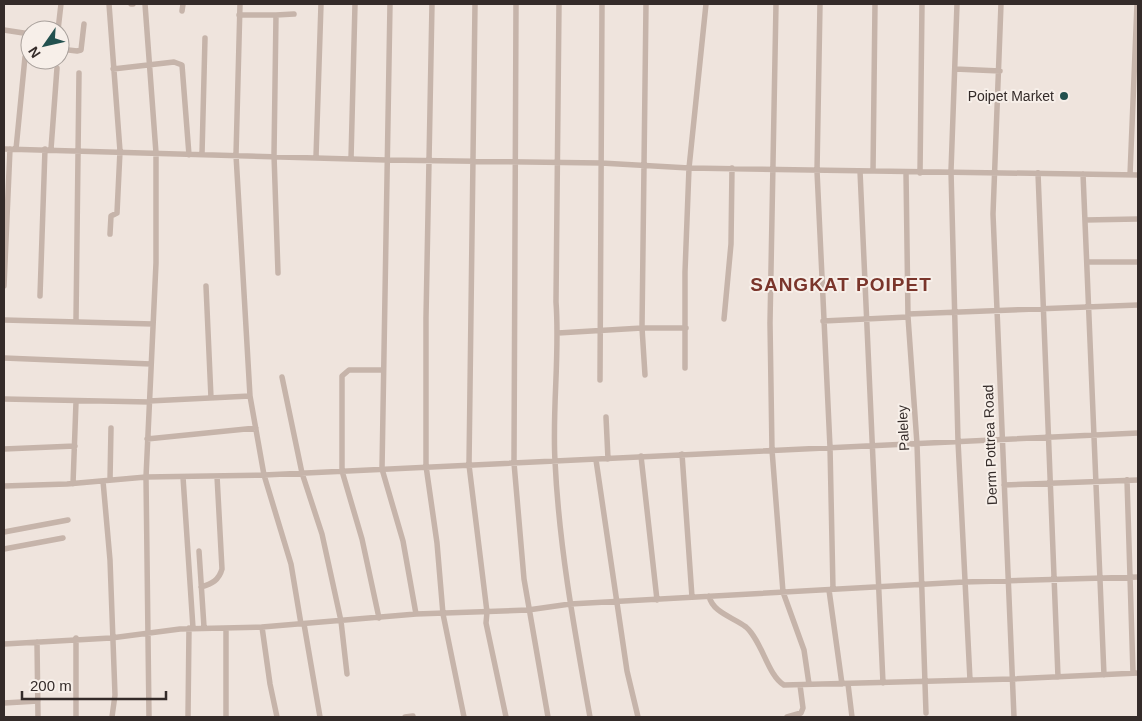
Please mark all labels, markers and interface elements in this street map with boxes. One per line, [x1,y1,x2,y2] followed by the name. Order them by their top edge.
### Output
[20,20,70,70] north arrow
[25,44,44,61] text: N
[968,88,1054,104] place label: Poipet Market
[1058,90,1070,102] marker: Poipet Market
[750,274,932,295] district label: SANGKAT POIPET
[980,384,1000,506] street label: Derm Pottrea Road
[894,405,912,451] street label: Paleley
[22,668,166,700] scale bar
[30,677,72,694] text: 200 m

